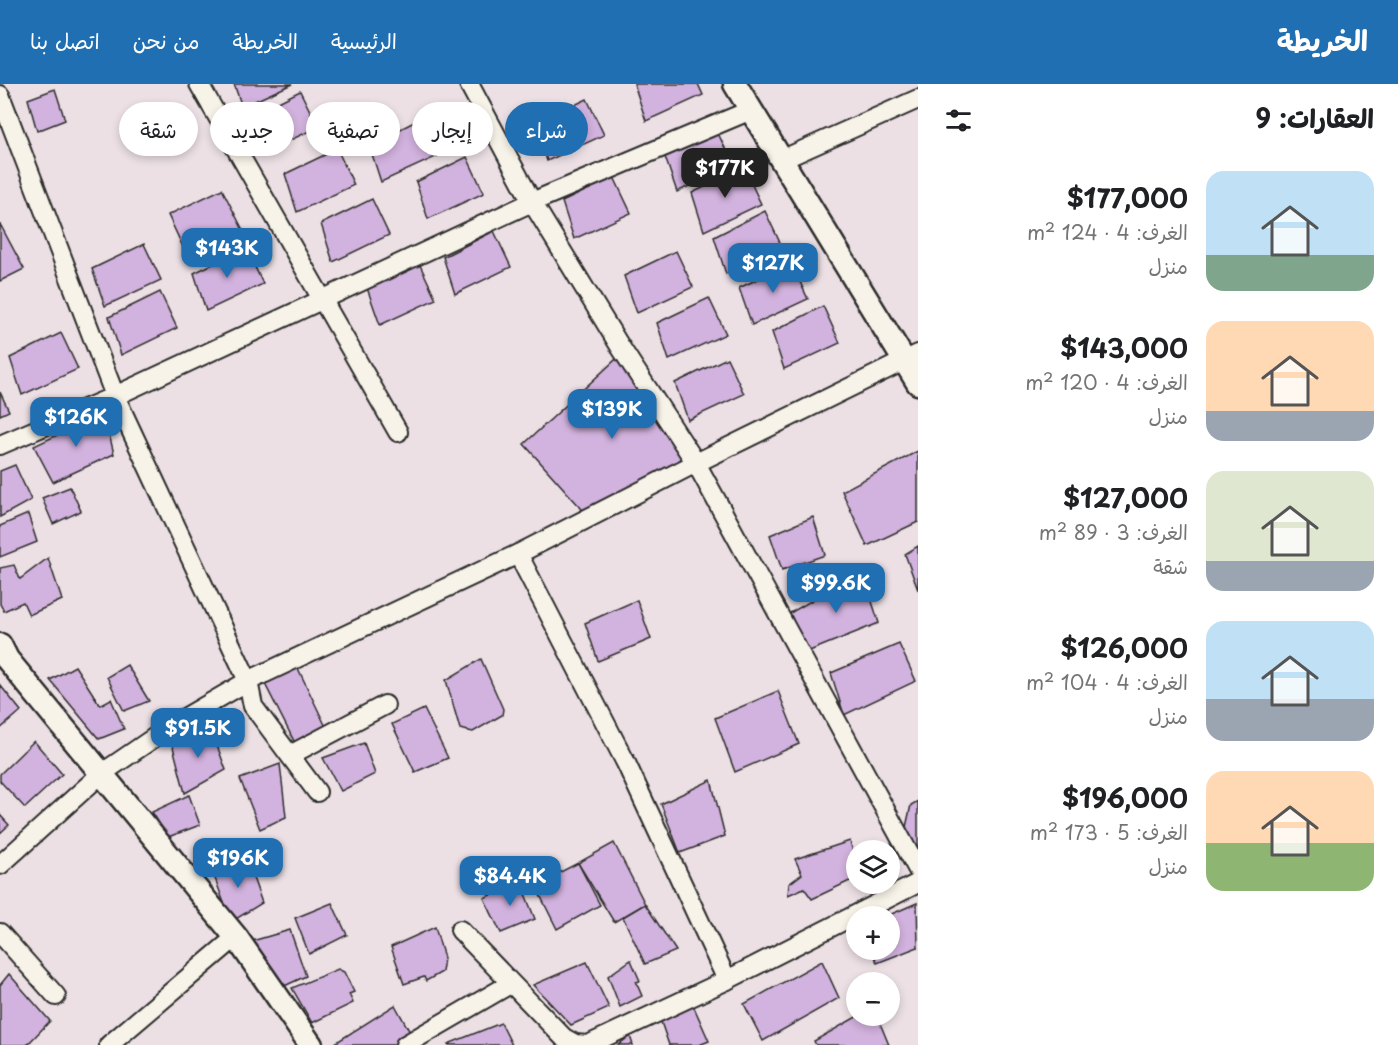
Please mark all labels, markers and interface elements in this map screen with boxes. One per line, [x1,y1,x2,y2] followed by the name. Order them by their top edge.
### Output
[1277,18,1368,61] text: الخريطة
[30,24,100,56] text: اتصل بنا
[133,24,199,56] text: من نحن
[232,24,298,56] text: الخريطة
[331,24,397,56] text: الرئيسية
[1255,98,1374,137] text: العقارات: 9
[119,102,198,156] chip: شقة
[210,102,294,156] chip: جديد
[306,102,400,156] chip: تصفية
[412,102,493,156] chip: إيجار
[505,102,588,156] chip: شراء
[942,104,975,137] icon: filters
[683,148,767,199] pin: $177K
[695,152,755,182] text: $177K
[1067,178,1188,217] text: $177,000
[1254,195,1326,267] icon: home
[1027,217,1188,247] text: الغرف: 4 · 124 m²
[185,228,269,279] pin: $143K
[195,232,259,262] text: $143K
[731,243,815,294] pin: $127K
[742,247,804,277] text: $127K
[1149,251,1188,281] text: منزل
[1060,328,1188,367] text: $143,000
[1254,345,1326,417] icon: home
[1025,367,1188,397] text: الغرف: 4 · 120 m²
[570,389,654,440] pin: $139K
[582,393,642,423] text: $139K
[34,397,118,448] pin: $126K
[44,401,108,431] text: $126K
[1149,401,1188,431] text: منزل
[1063,478,1188,517] text: $127,000
[1254,495,1326,567] icon: home
[1039,517,1188,547] text: الغرف: 3 · 89 m²
[1153,551,1188,581] text: شقة
[787,563,885,614] pin: $99.6K
[801,567,871,597] text: $99.6K
[1061,628,1188,667] text: $126,000
[1254,645,1326,717] icon: home
[1026,667,1188,697] text: الغرف: 4 · 104 m²
[1149,701,1188,731] text: منزل
[149,708,247,759] pin: $91.5K
[165,712,231,742] text: $91.5K
[1062,778,1188,817] text: $196,000
[1254,795,1326,867] icon: home
[1030,817,1188,847] text: الغرف: 5 · 173 m²
[196,838,280,889] pin: $196K
[846,840,900,1026] map controls
[846,840,900,894] button: layers
[207,842,269,872] text: $196K
[1149,851,1188,881] text: منزل
[461,856,559,907] pin: $84.4K
[474,860,546,890] text: $84.4K
[846,906,900,960] button: +
[846,972,900,1026] button: −

